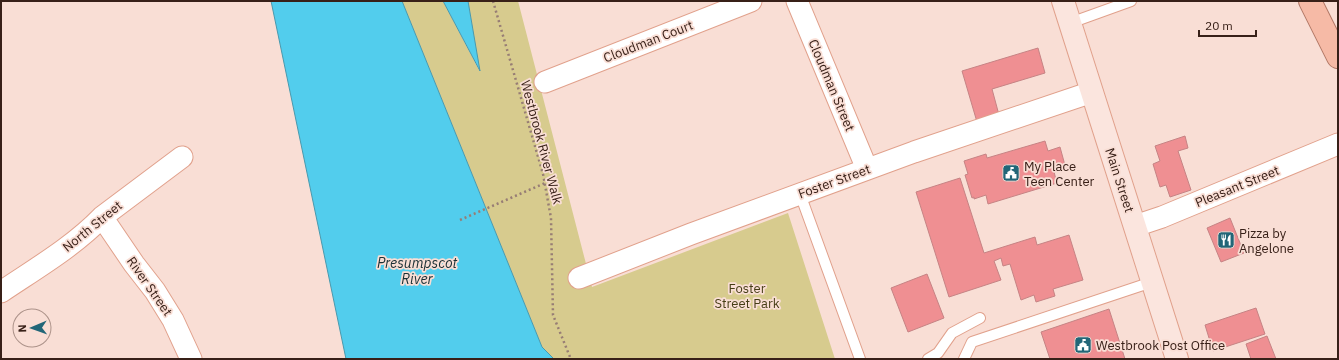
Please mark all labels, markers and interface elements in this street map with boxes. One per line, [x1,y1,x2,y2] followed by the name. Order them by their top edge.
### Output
[1199,12,1256,38] scale bar
[601,17,695,66] street label: Cloudman Court
[1205,18,1233,33] text: 20 m
[805,37,859,134] street label: Cloudman Street
[517,78,566,206] street label: Westbrook River Walk
[1101,146,1138,215] street label: Main Street
[1024,158,1095,190] place label: My Place Teen Center
[796,161,873,202] street label: Foster Street
[1193,162,1282,211] street label: Pleasant Street
[1001,163,1021,183] public building icon: My Place Teen Center
[59,197,126,256] street label: North Street
[1239,225,1294,257] place label: Pizza by Angelone
[1216,230,1236,250] restaurant icon: Pizza by Angelone
[123,253,176,319] street label: River Street
[377,254,458,288] water label: Presumpscot River
[714,280,780,312] park label: Foster Street Park
[12,308,52,348] north arrow
[15,324,29,333] text: N
[1073,335,1093,355] public building icon: Westbrook Post Office
[1096,337,1225,354] place label: Westbrook Post Office

